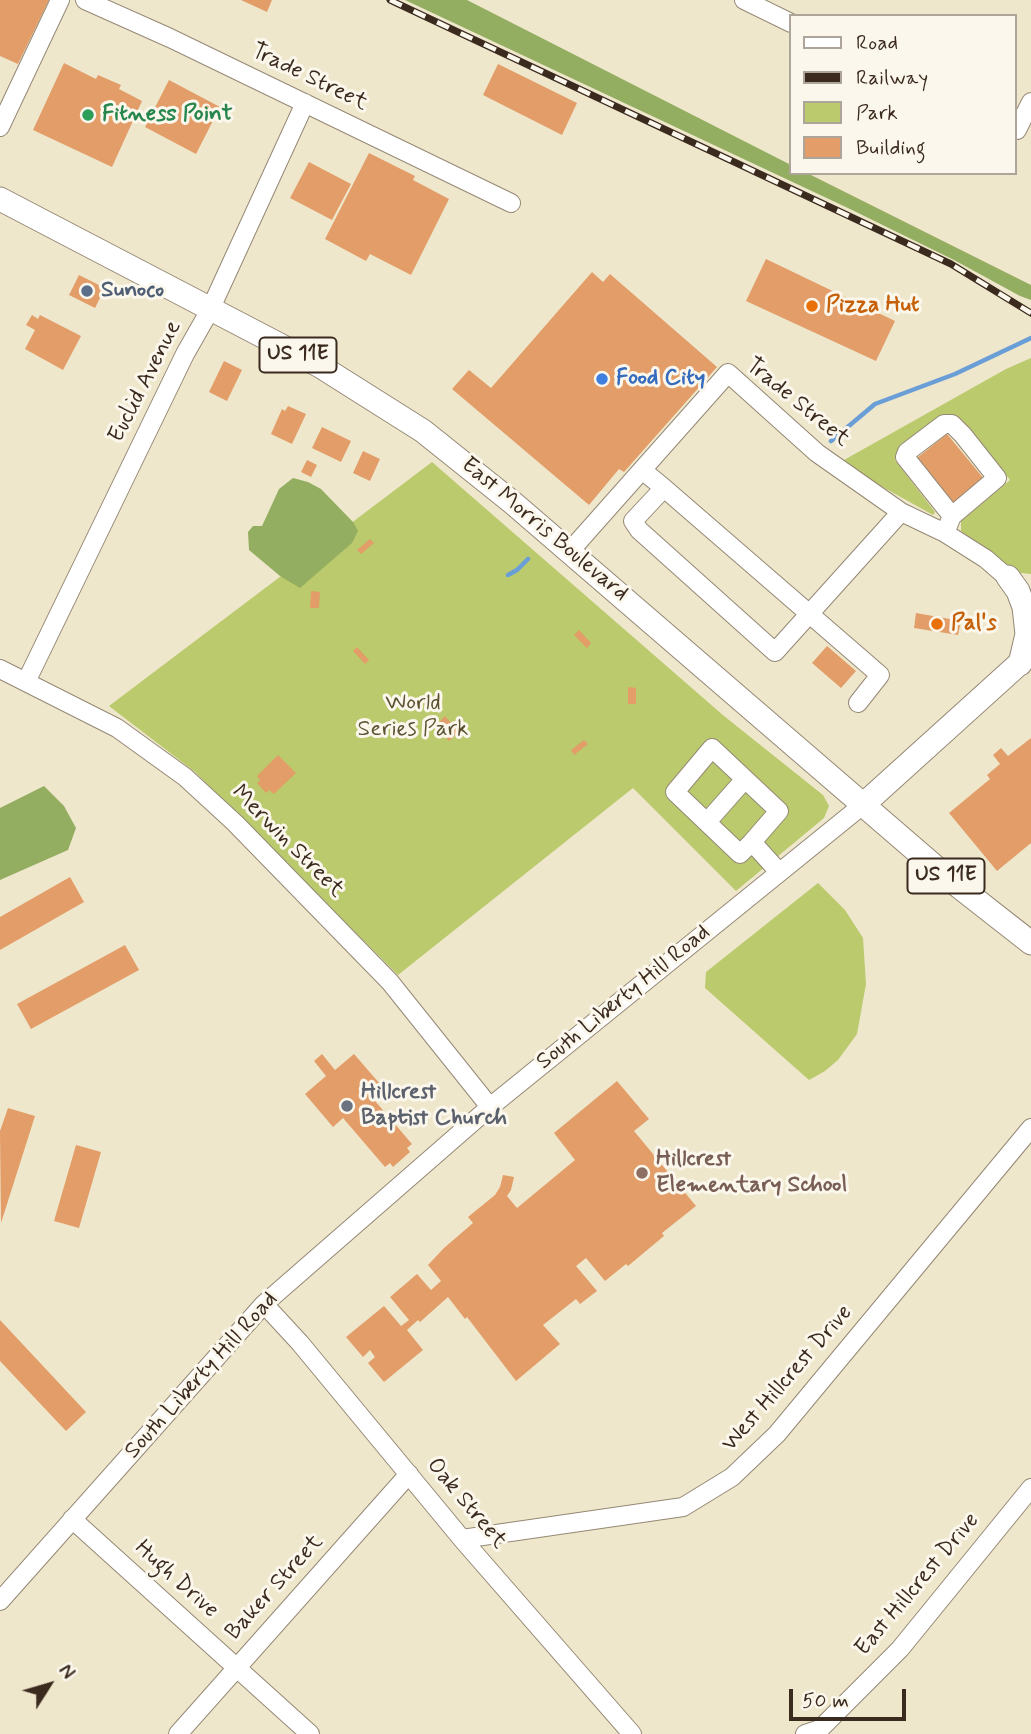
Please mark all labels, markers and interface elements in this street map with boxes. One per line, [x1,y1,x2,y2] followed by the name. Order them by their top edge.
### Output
[790,14,1017,175] legend
[856,29,898,57] text: Road
[246,38,372,118] street label: Trade Street
[856,64,928,92] text: Railway
[856,99,898,127] text: Park
[102,101,233,129] place label: Fitness Point
[80,107,96,123] marker: Fitness Point
[856,134,926,162] text: Building
[101,277,164,305] place label: Sunoco
[79,283,95,299] marker: Sunoco
[826,292,919,320] place label: Pizza Hut
[804,298,820,314] marker: Pizza Hut
[104,316,188,448] street label: Euclid Avenue
[260,338,336,372] road number: US 11E
[739,353,855,453] street label: Trade Street
[616,365,705,393] place label: Food City
[594,371,610,387] marker: Food City
[455,452,633,608] street label: East Morris Boulevard
[951,610,997,638] place label: Pal's
[929,616,945,632] marker: Pal's
[358,690,468,744] park label: World Series Park
[225,780,349,904] street label: Merwin Street
[908,858,984,894] road number: US 11E
[532,919,716,1077] street label: South Liberty Hill Road
[361,1079,507,1133] place label: Hillcrest Baptist Church
[339,1098,355,1114] marker: Hillcrest Baptist Church
[656,1146,847,1200] place label: Hillcrest Elementary School
[634,1165,650,1181] marker: Hillcrest Elementary School
[120,1287,284,1465] street label: South Liberty Hill Road
[717,1300,859,1458] street label: West Hillcrest Drive
[420,1453,512,1555] street label: Oak Street
[850,1508,986,1662] street label: East Hillcrest Drive
[220,1530,330,1646] street label: Baker Street
[128,1535,224,1625] street label: Hugh Drive
[14,1650,84,1720] north arrow
[52,1659,80,1685] text: N
[793,1674,910,1718] scale bar
[802,1687,849,1715] text: 50 m

